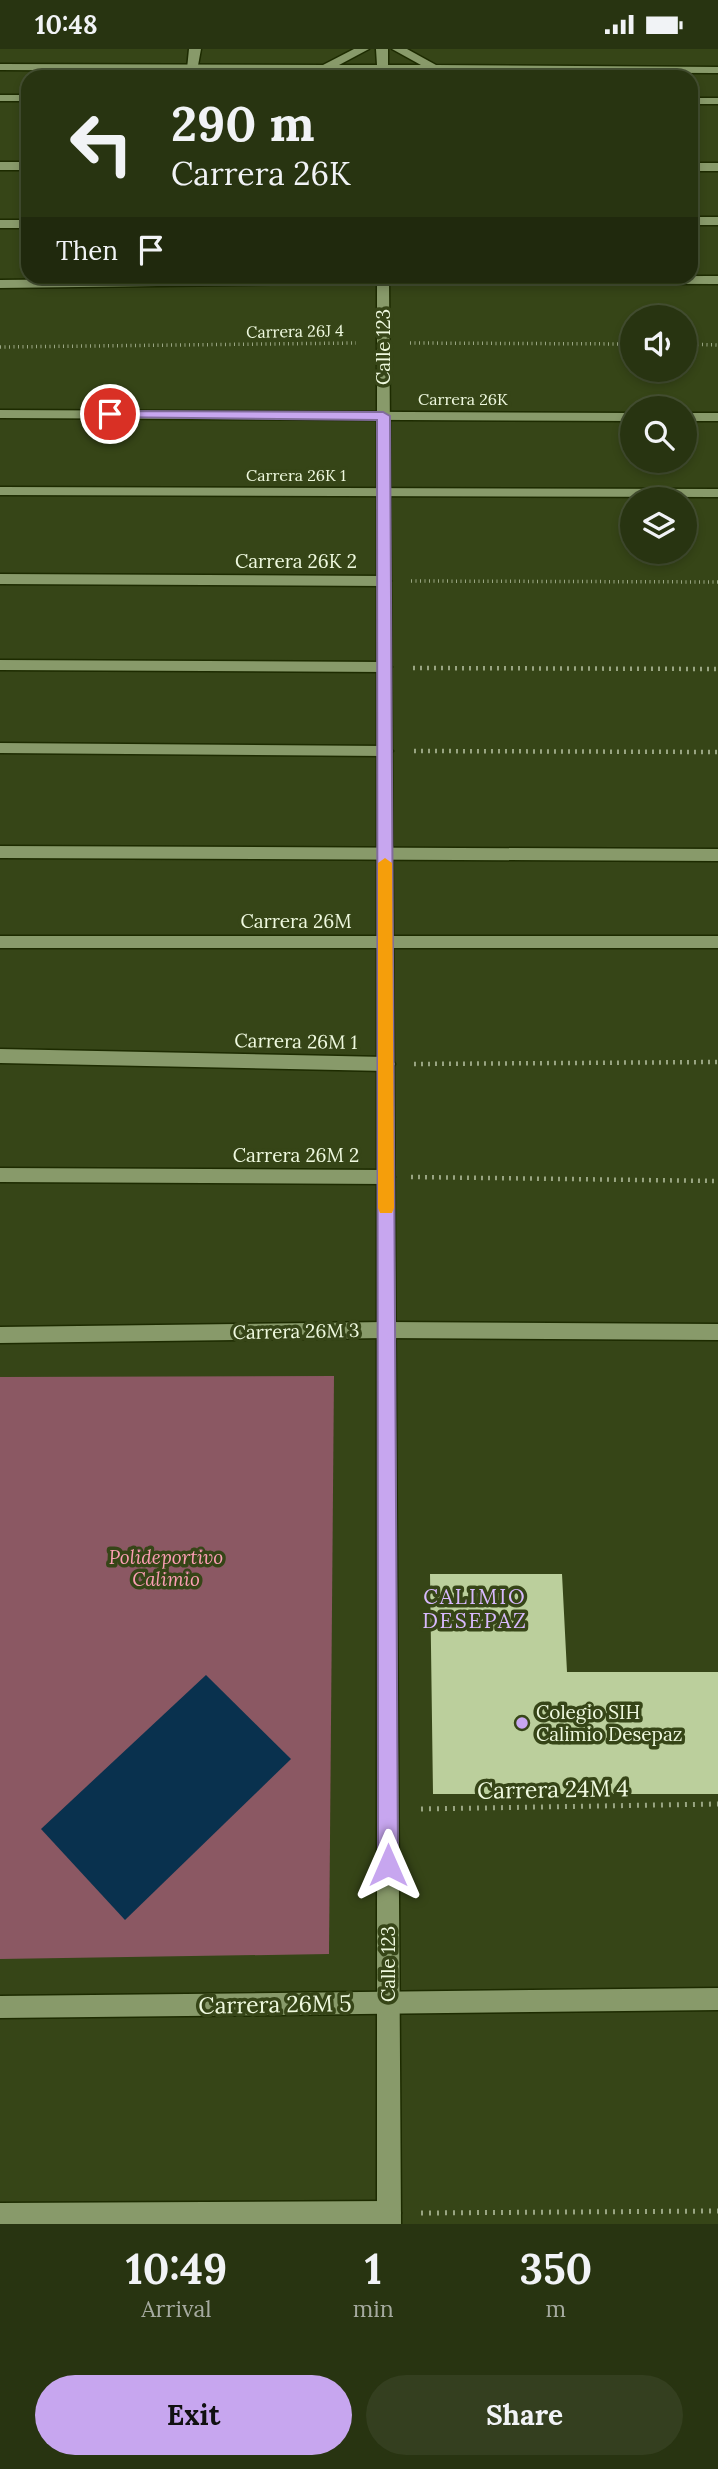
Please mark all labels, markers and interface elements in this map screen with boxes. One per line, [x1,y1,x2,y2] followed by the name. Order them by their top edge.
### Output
[35,8,98,41] text: 10:48
[171,92,314,154] text: 290 m
[56,98,147,189] icon: left
[171,153,351,194] text: Carrera 26K
[132,231,170,269] icon: arrive
[56,234,118,267] text: Then
[620,305,697,564] map controls
[620,305,697,382] button: sound
[371,309,395,385] street label: Calle 123
[246,320,344,342] street label: Carrera 26J 4
[80,384,140,444] pin
[418,389,508,409] street label: Carrera 26K
[91,395,129,433] icon: arrive
[620,396,697,473] button: search
[246,465,346,485] street label: Carrera 26K 1
[620,487,697,564] button: layers
[235,549,357,573] street label: Carrera 26K 2
[240,909,352,933] street label: Carrera 26M
[234,1028,358,1054] street label: Carrera 26M 1
[233,1143,359,1167] street label: Carrera 26M 2
[232,1318,360,1344] street label: Carrera 26M 3
[109,1545,223,1591] park label: Polideportivo Calimio
[422,1583,528,1634] district label: CALIMIO DESEPAZ
[536,1700,682,1746] place label: Colegio SIH Calimio Desepaz
[514,1715,530,1731] marker: Colegio SIH Calimio Desepaz
[477,1773,629,1805] street label: Carrera 24M 4
[351,1828,425,1902] position arrow
[376,1926,400,2002] street label: Calle 123
[198,1988,352,2020] street label: Carrera 26M 5
[126,2242,227,2296] text: 10:49
[365,2242,382,2296] text: 1
[519,2242,592,2296] text: 350
[141,2294,212,2323] text: Arrival
[353,2294,394,2323] text: min
[546,2294,566,2323] text: m
[35,2375,352,2455] button: Exit
[366,2375,683,2455] button: Share

